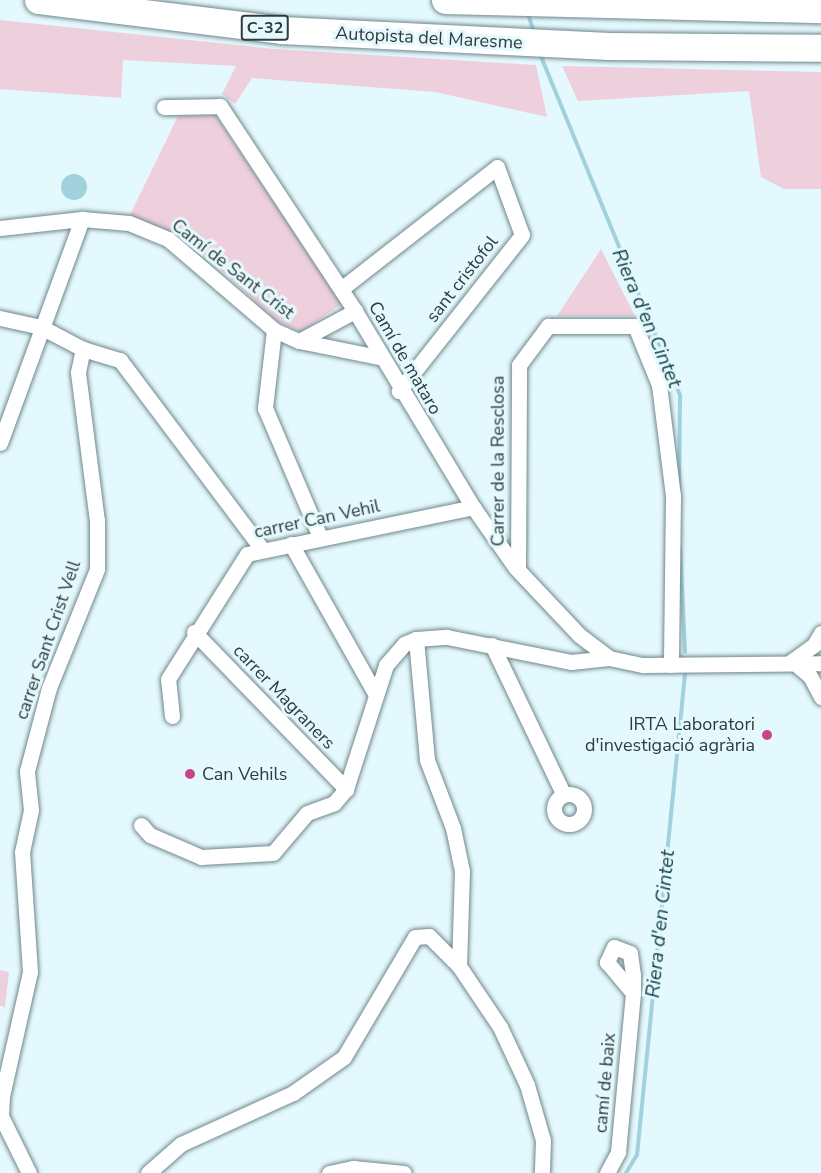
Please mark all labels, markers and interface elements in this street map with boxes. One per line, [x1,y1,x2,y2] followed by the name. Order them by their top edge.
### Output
[240,15,290,41] road number: C-32
[335,22,523,54] street label: Autopista del Maresme
[167,214,299,324] street label: Camí de Sant Crist
[421,231,503,327] street label: sant cristofol
[607,245,687,391] water label: Riera d'en Cintet
[364,297,446,419] street label: Camí de mataro
[487,376,509,546] street label: Carrer de la Resclosa
[252,495,382,543] street label: carrer Can Vehil
[11,558,85,722] street label: carrer Sant Crist Vell
[229,640,339,754] street label: carrer Magraners
[585,714,755,756] place label: IRTA Laboratori d'investigació agrària
[760,728,774,742] marker: IRTA Laboratori d'investigació agrària
[202,763,287,785] place label: Can Vehils
[183,767,197,781] marker: Can Vehils
[640,849,680,999] water label: Riera d'en Cintet
[590,1032,620,1134] street label: camí de baix

